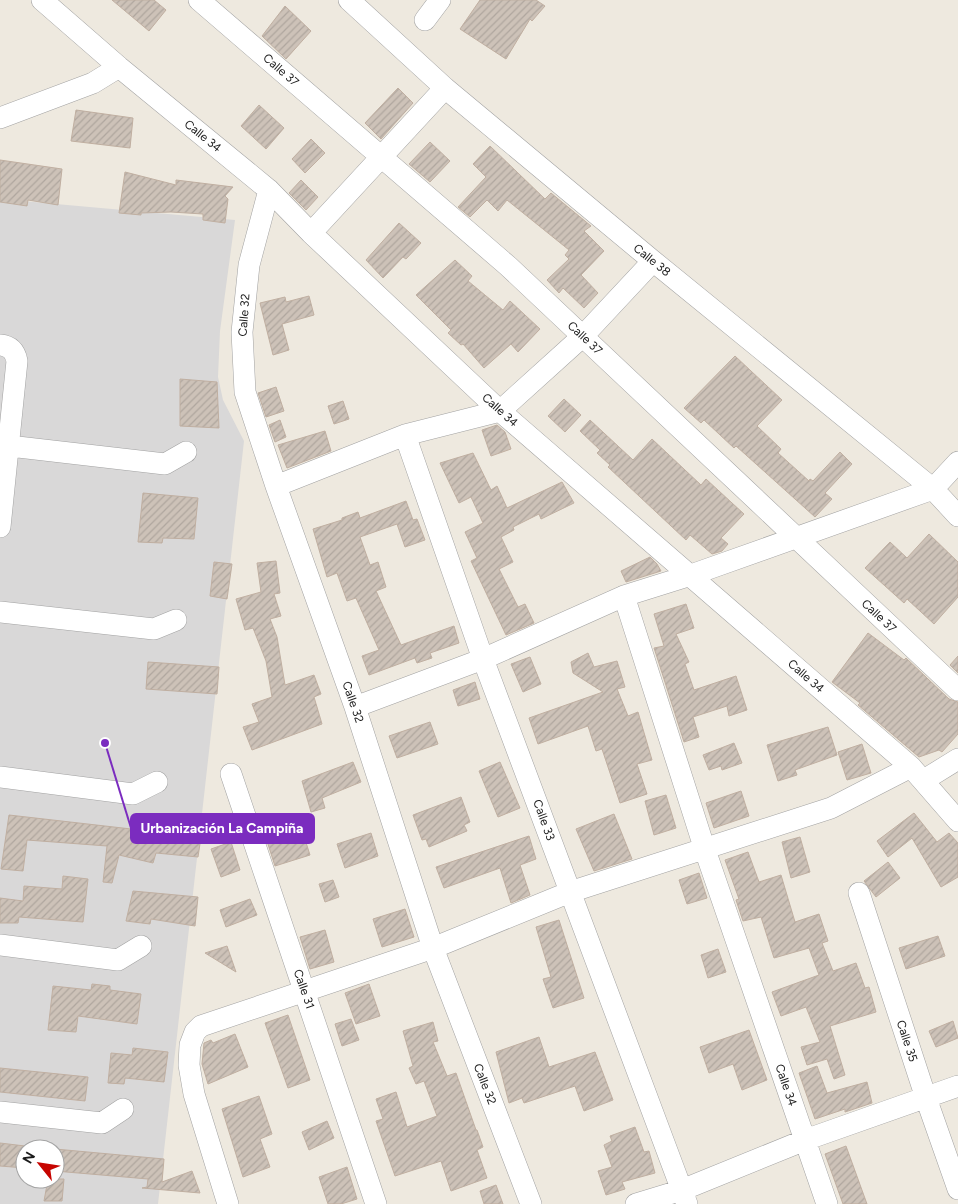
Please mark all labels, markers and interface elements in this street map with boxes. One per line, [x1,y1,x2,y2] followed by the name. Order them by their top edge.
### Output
[260,51,302,90] street label: Calle 37
[182,117,225,155] street label: Calle 34
[631,241,673,279] street label: Calle 38
[236,293,252,337] street label: Calle 32
[565,318,606,358] street label: Calle 37
[479,390,521,430] street label: Calle 34
[859,596,900,636] street label: Calle 37
[785,656,827,696] street label: Calle 34
[339,679,367,725] street label: Calle 32
[530,798,558,842] street label: Calle 33
[131,814,314,843] callout: Urbanización La Campiña
[140,820,304,837] text: Urbanización La Campiña
[291,967,317,1011] street label: Calle 31
[894,1018,920,1064] street label: Calle 35
[471,1062,499,1106] street label: Calle 32
[772,1062,800,1108] street label: Calle 34
[15,1139,65,1189] north arrow
[19,1149,39,1167] text: N

